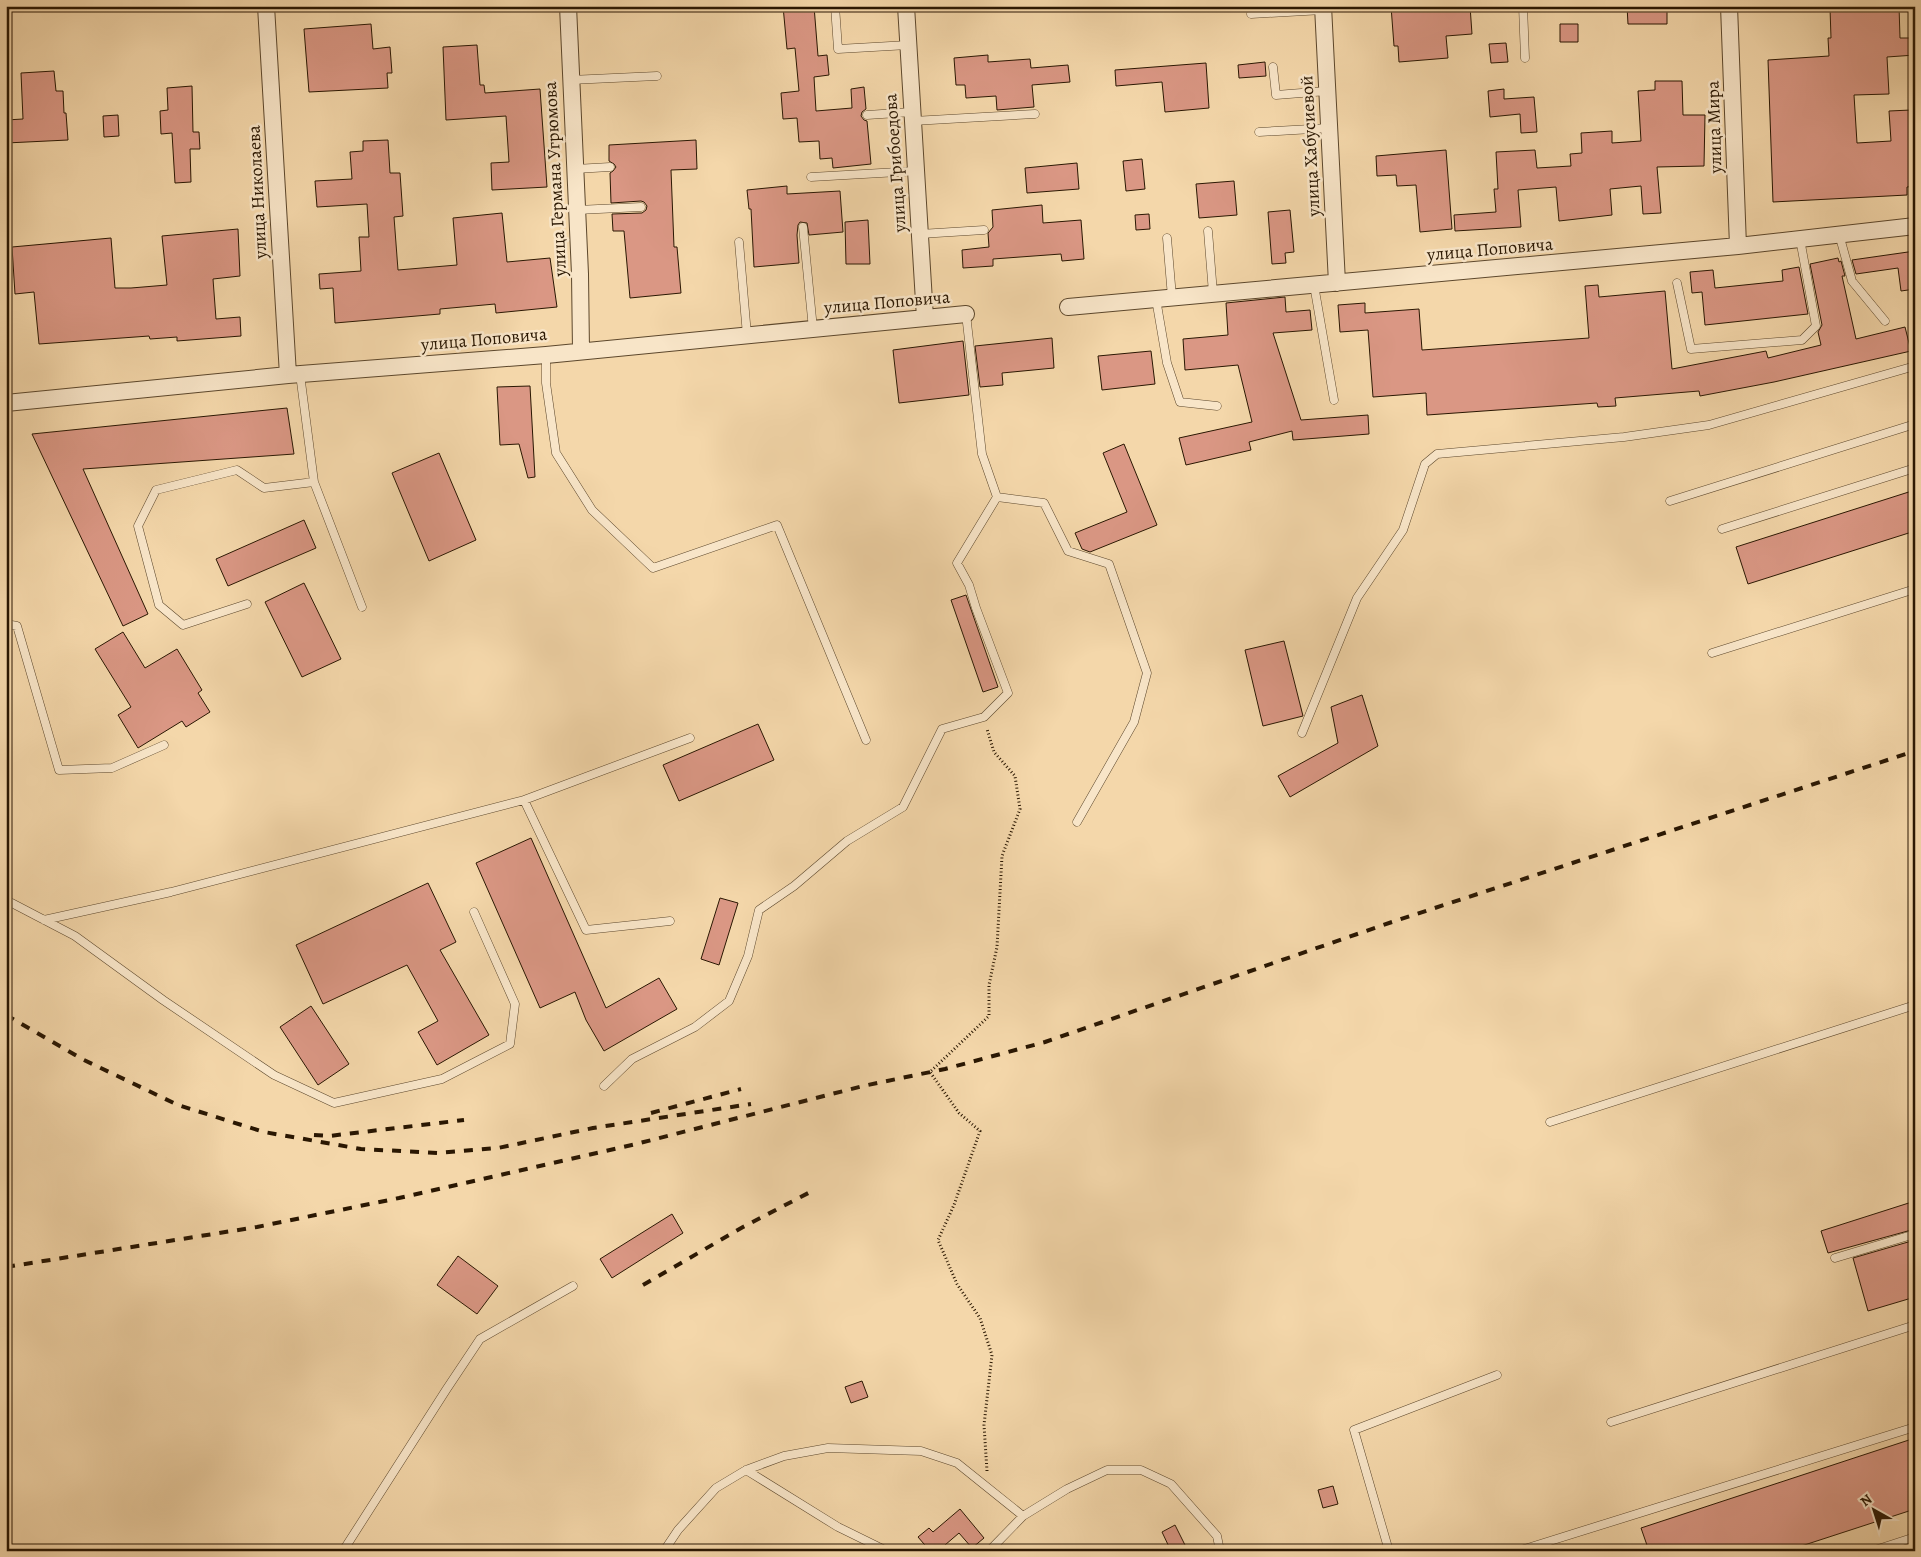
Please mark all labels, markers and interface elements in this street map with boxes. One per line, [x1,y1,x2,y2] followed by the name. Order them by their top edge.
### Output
[1294,75,1326,218] street label: улица Хабусиевой
[1700,79,1728,175] street label: улица Мира
[538,80,572,278] street label: улица Германа Угрюмова
[878,92,912,234] street label: улица Грибоедова
[241,124,273,260] street label: улица Николаева
[1425,231,1555,267] street label: улица Поповича
[822,284,952,320] street label: улица Поповича
[419,321,549,357] street label: улица Поповича
[1848,1484,1898,1534] north arrow
[1856,1490,1876,1511] text: N

